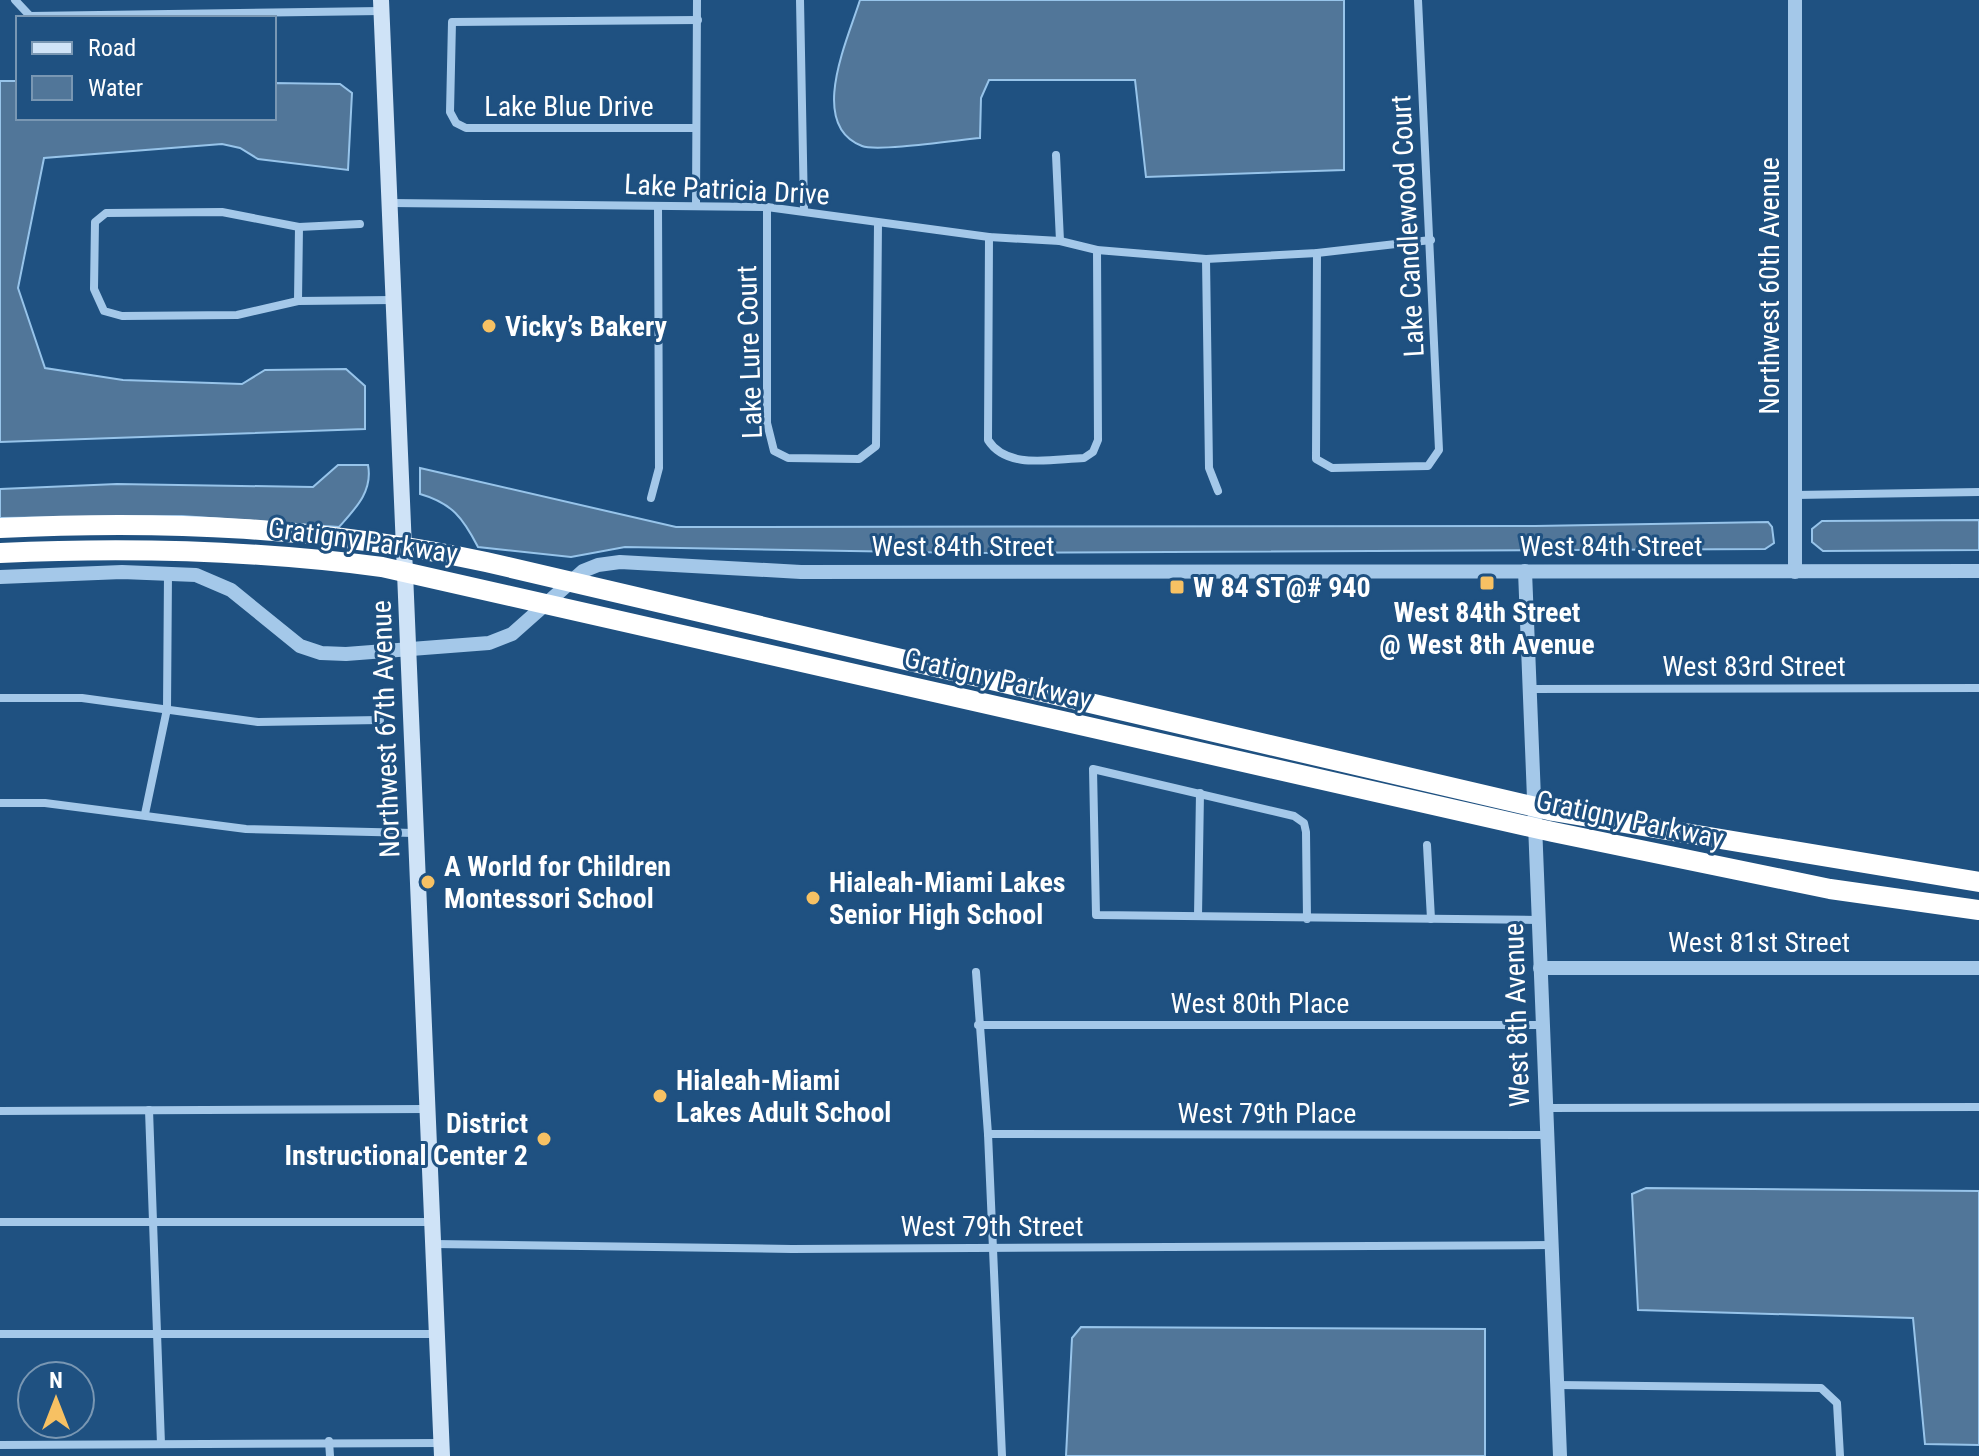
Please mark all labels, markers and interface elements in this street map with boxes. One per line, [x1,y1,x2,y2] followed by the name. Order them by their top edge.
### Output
[16,16,276,120] legend
[88,34,136,62] text: Road
[88,74,143,102] text: Water
[484,90,654,123] street label: Lake Blue Drive
[1384,94,1431,358] street label: Lake Candlewood Court
[1753,157,1786,415] street label: Northwest 60th Avenue
[623,168,831,211] street label: Lake Patricia Drive
[730,265,769,439] street label: Lake Lure Court
[505,310,667,343] place label: Vicky’s Bakery
[480,317,498,335] marker: Vicky’s Bakery
[266,511,460,570] street label: Gratigny Parkway
[872,530,1055,563] street label: West 84th Street
[1520,530,1703,563] street label: West 84th Street
[1193,571,1371,604] place label: W 84 ST@# 940
[1478,574,1496,592] marker: West 84th Street @ West 8th Avenue
[1168,578,1186,596] marker: W 84 ST@# 940
[1379,596,1595,661] place label: West 84th Street @ West 8th Avenue
[365,600,406,858] street label: Northwest 67th Avenue
[901,641,1095,716] street label: Gratigny Parkway
[1662,650,1846,683] street label: West 83rd Street
[1533,783,1727,856] street label: Gratigny Parkway
[444,850,671,915] place label: A World for Children Montessori School
[829,866,1066,931] place label: Hialeah-Miami Lakes Senior High School
[419,873,437,891] marker: A World for Children Montessori School
[804,889,822,907] marker: Hialeah-Miami Lakes Senior High School
[1497,922,1536,1108] street label: West 8th Avenue
[1668,926,1850,959] street label: West 81st Street
[1171,987,1349,1020] street label: West 80th Place
[676,1064,891,1129] place label: Hialeah-Miami Lakes Adult School
[651,1087,669,1105] marker: Hialeah-Miami Lakes Adult School
[1178,1097,1356,1130] street label: West 79th Place
[284,1107,528,1172] place label: District Instructional Center 2
[535,1130,553,1148] marker: District Instructional Center 2
[901,1210,1084,1243] street label: West 79th Street
[16,1360,96,1440] north arrow
[49,1368,63,1393] text: N

